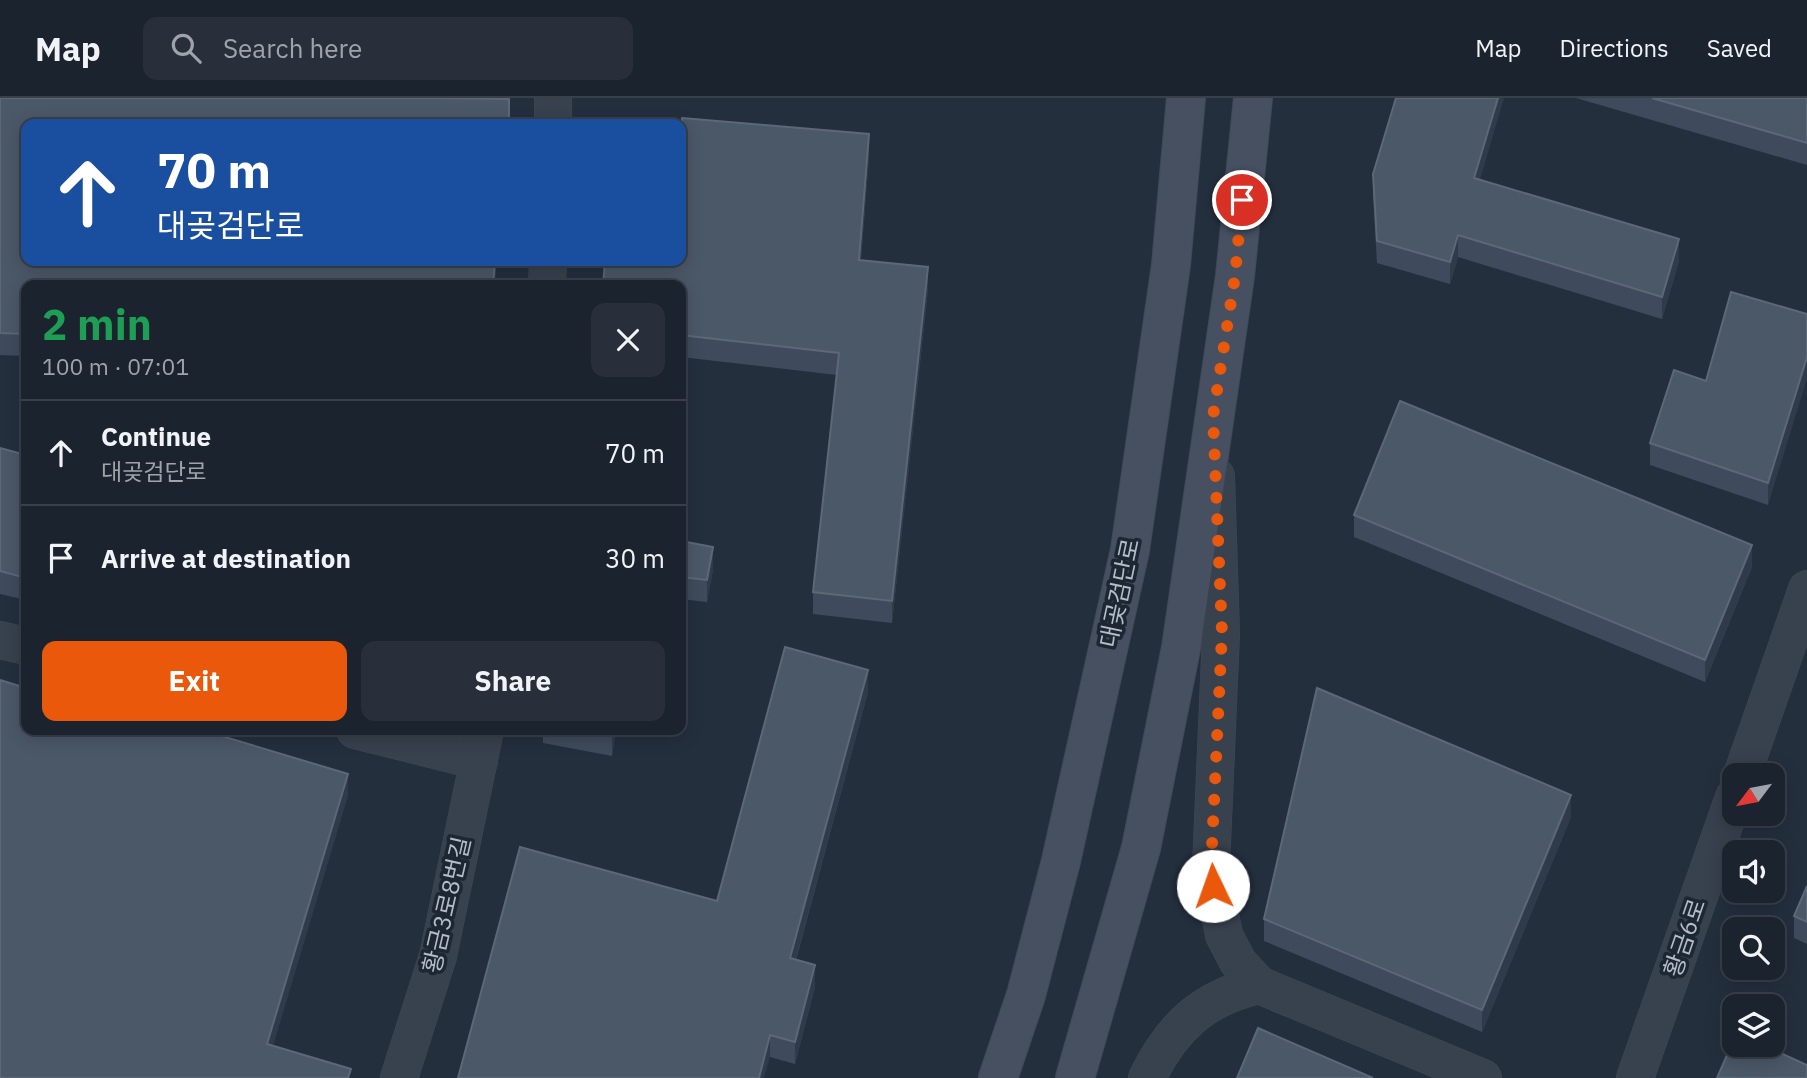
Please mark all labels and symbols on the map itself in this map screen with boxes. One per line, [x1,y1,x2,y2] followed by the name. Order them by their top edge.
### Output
[1212,170,1272,230] pin
[1092,535,1146,650] street label: 대곶검단로
[1722,763,1785,826] north arrow
[415,833,477,976] street label: 황금3로8번길
[1176,849,1250,923] position arrow
[1656,894,1712,981] street label: 황금6로

